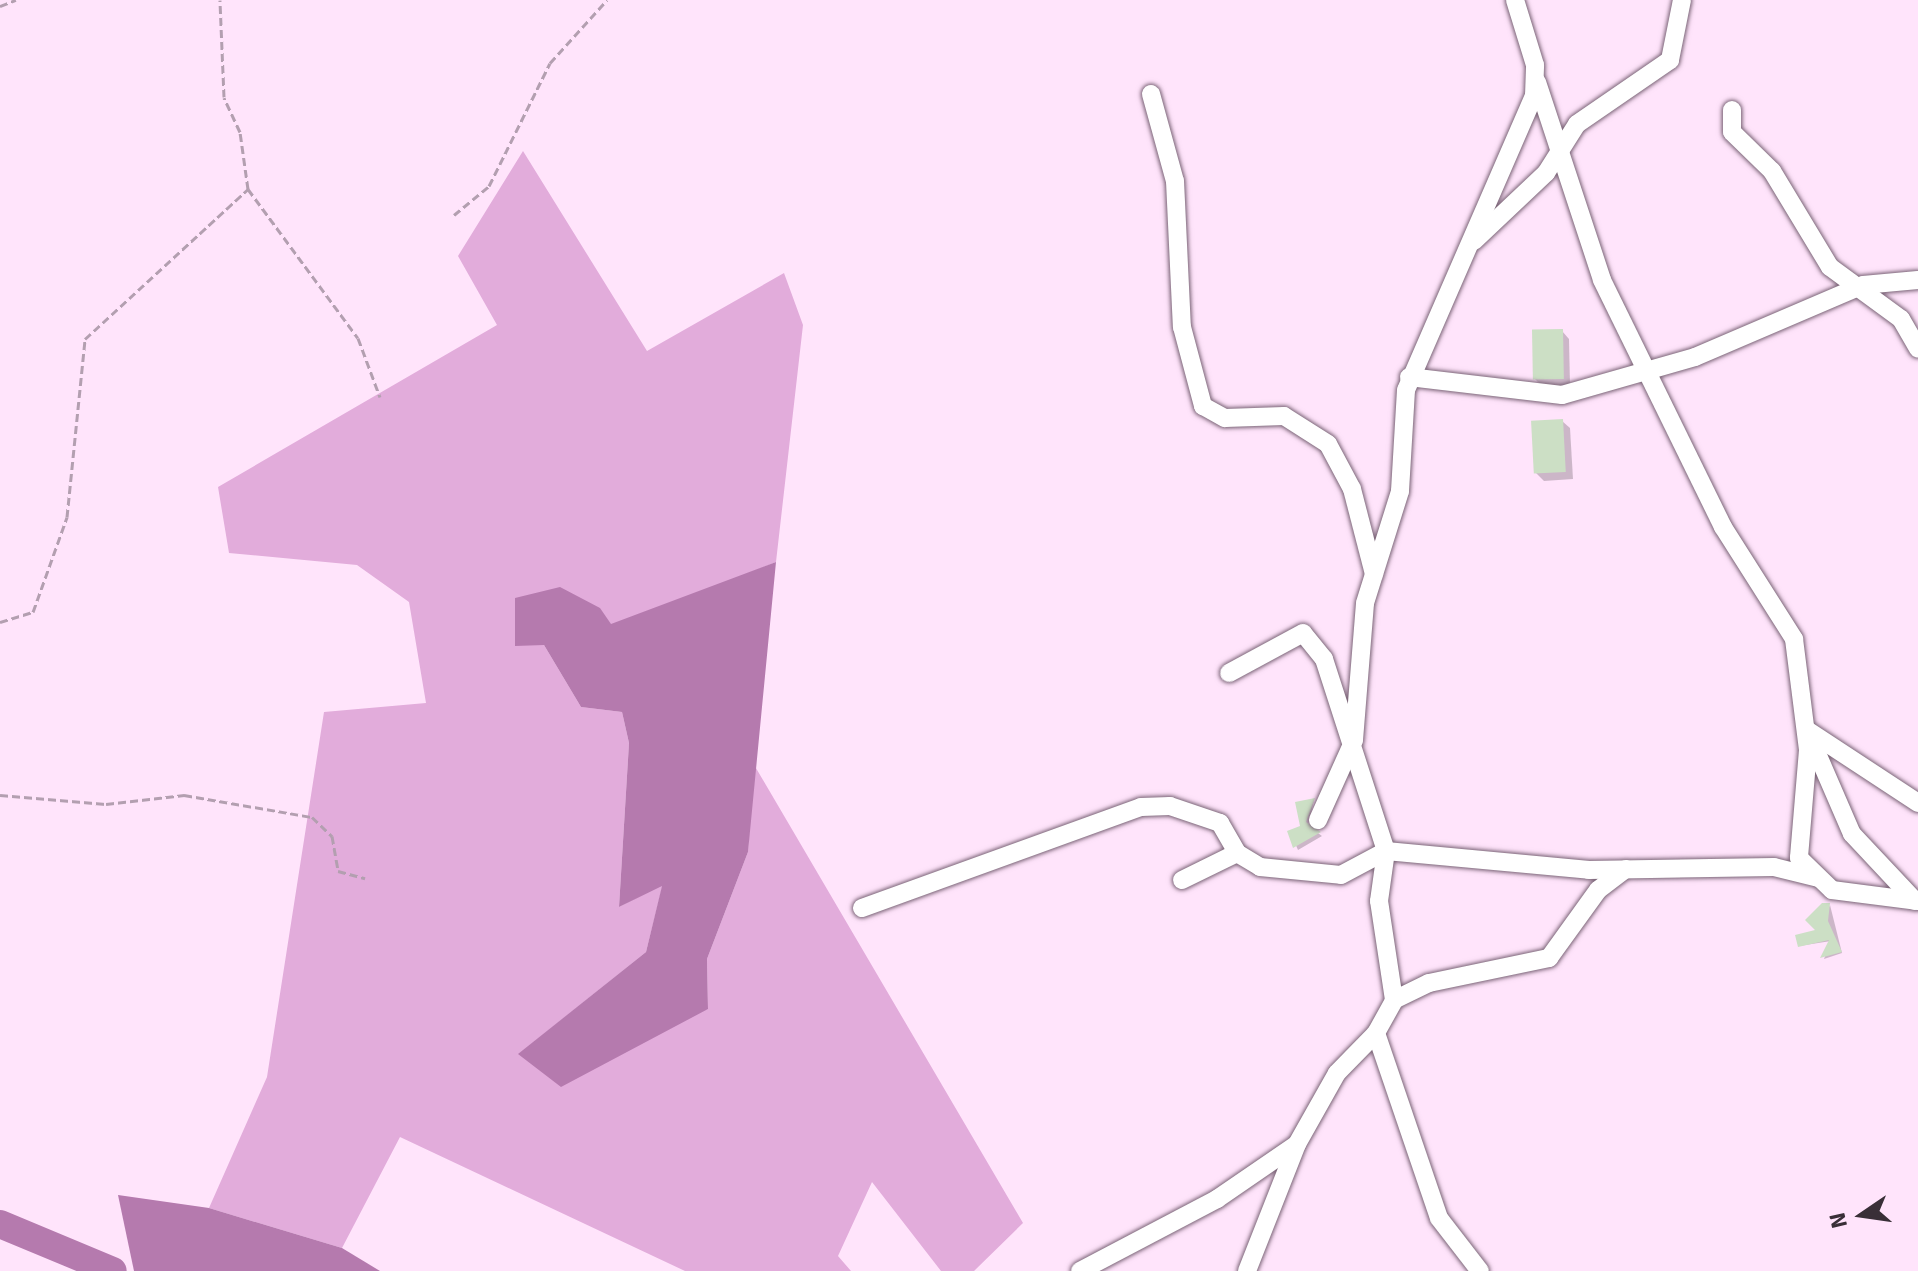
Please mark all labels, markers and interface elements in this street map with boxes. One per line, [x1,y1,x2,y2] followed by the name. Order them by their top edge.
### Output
[1822,1175,1902,1255] north arrow
[1823,1210,1853,1231] text: N

